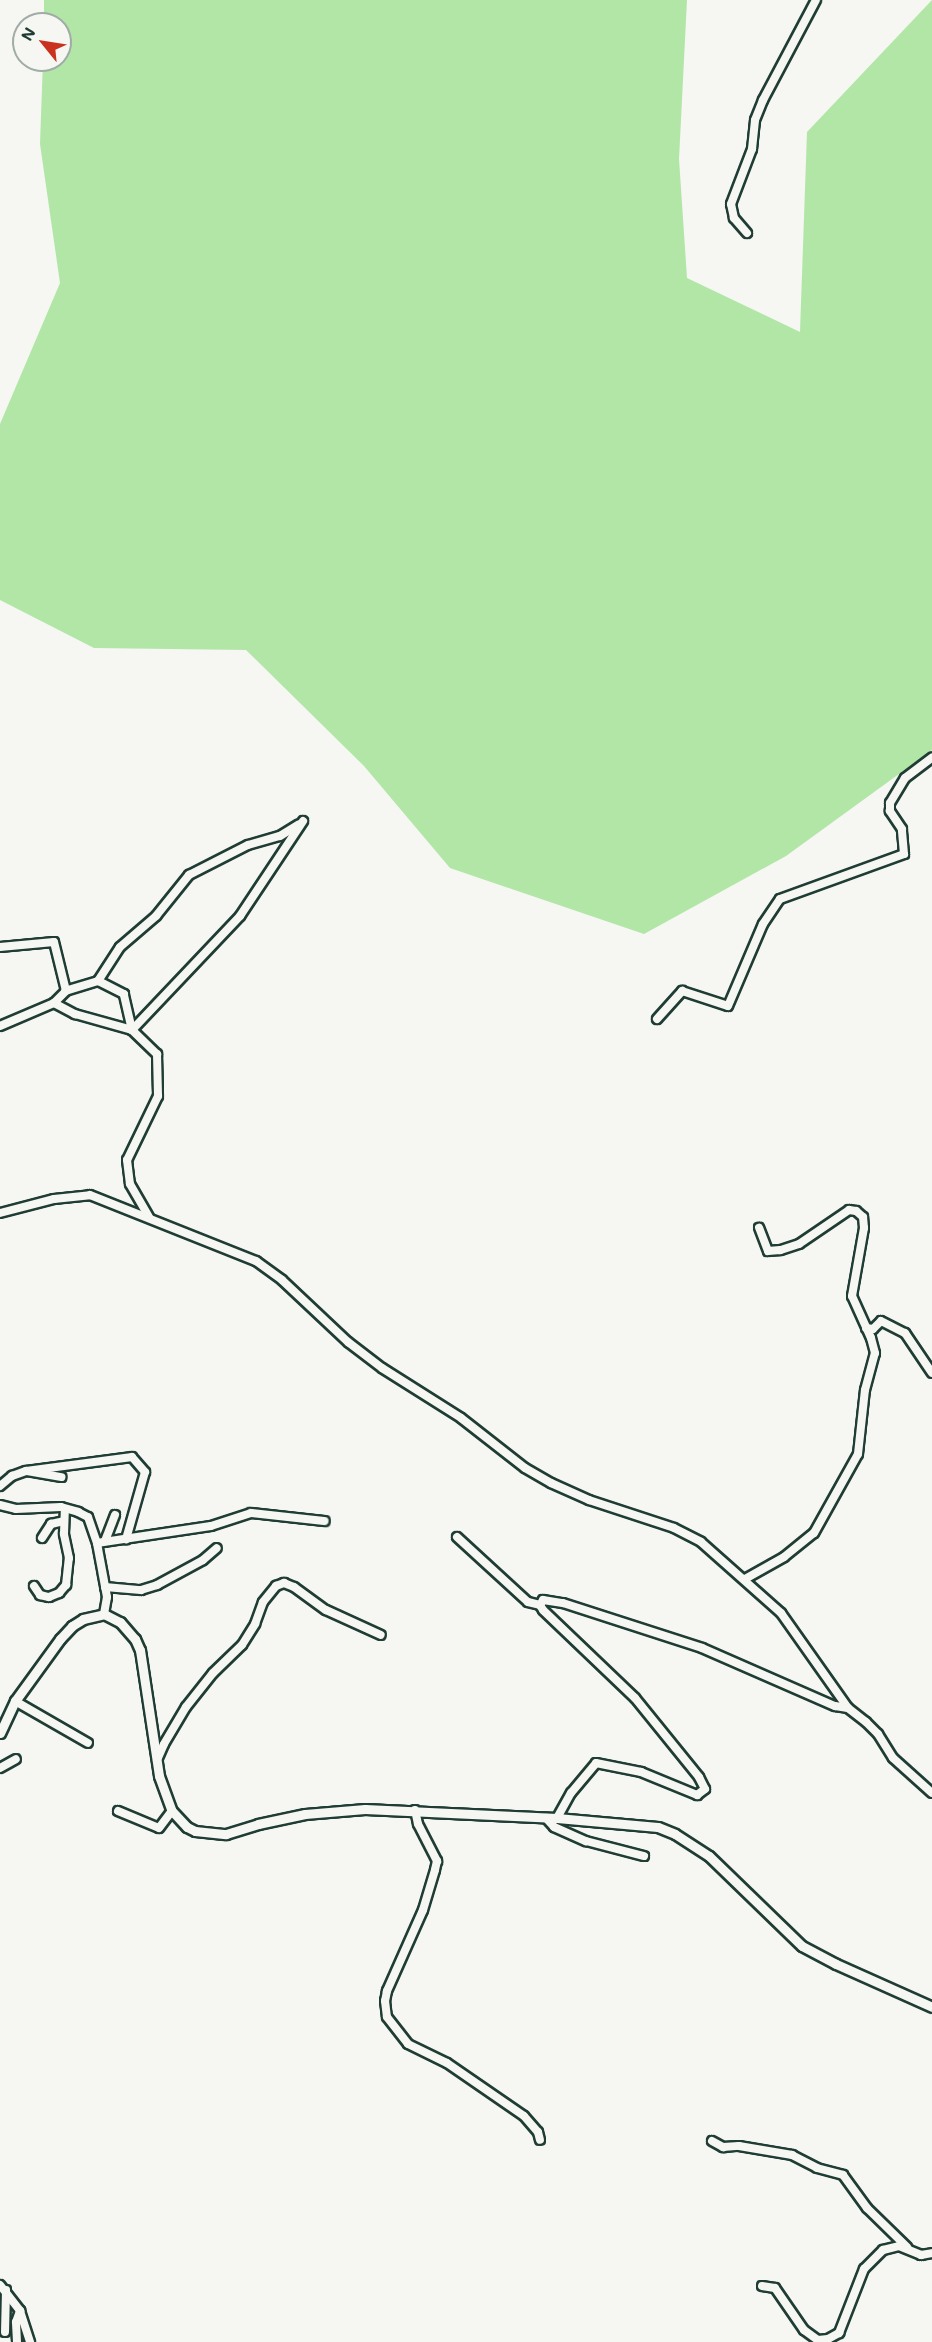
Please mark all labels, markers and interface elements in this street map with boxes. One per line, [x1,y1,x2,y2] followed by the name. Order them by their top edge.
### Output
[12,12,72,72] north arrow
[16,23,40,44] text: N

